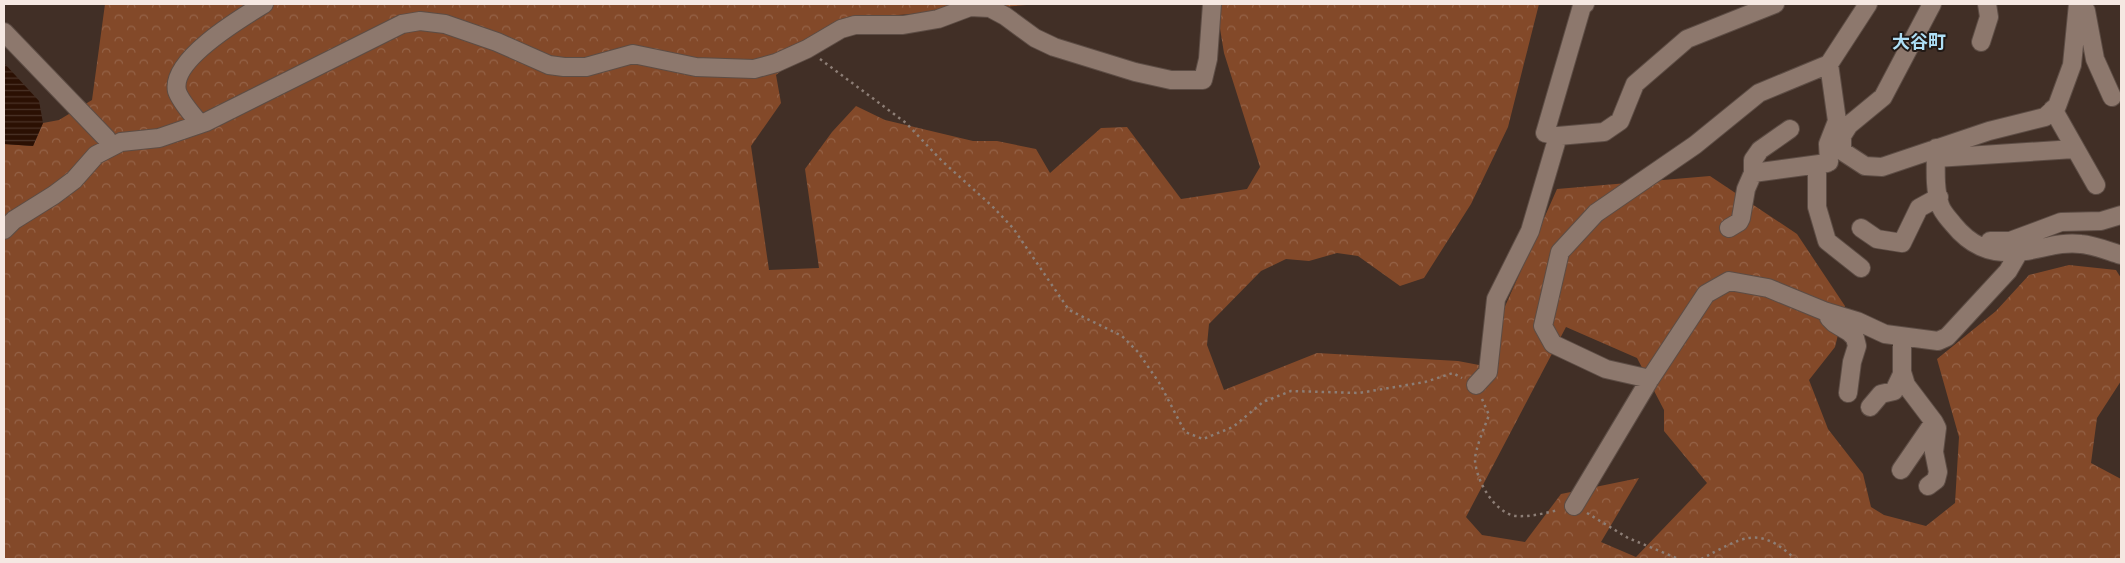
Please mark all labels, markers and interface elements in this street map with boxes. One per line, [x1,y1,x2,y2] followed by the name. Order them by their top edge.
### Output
[1892,31,1946,52] district label: 大谷町

